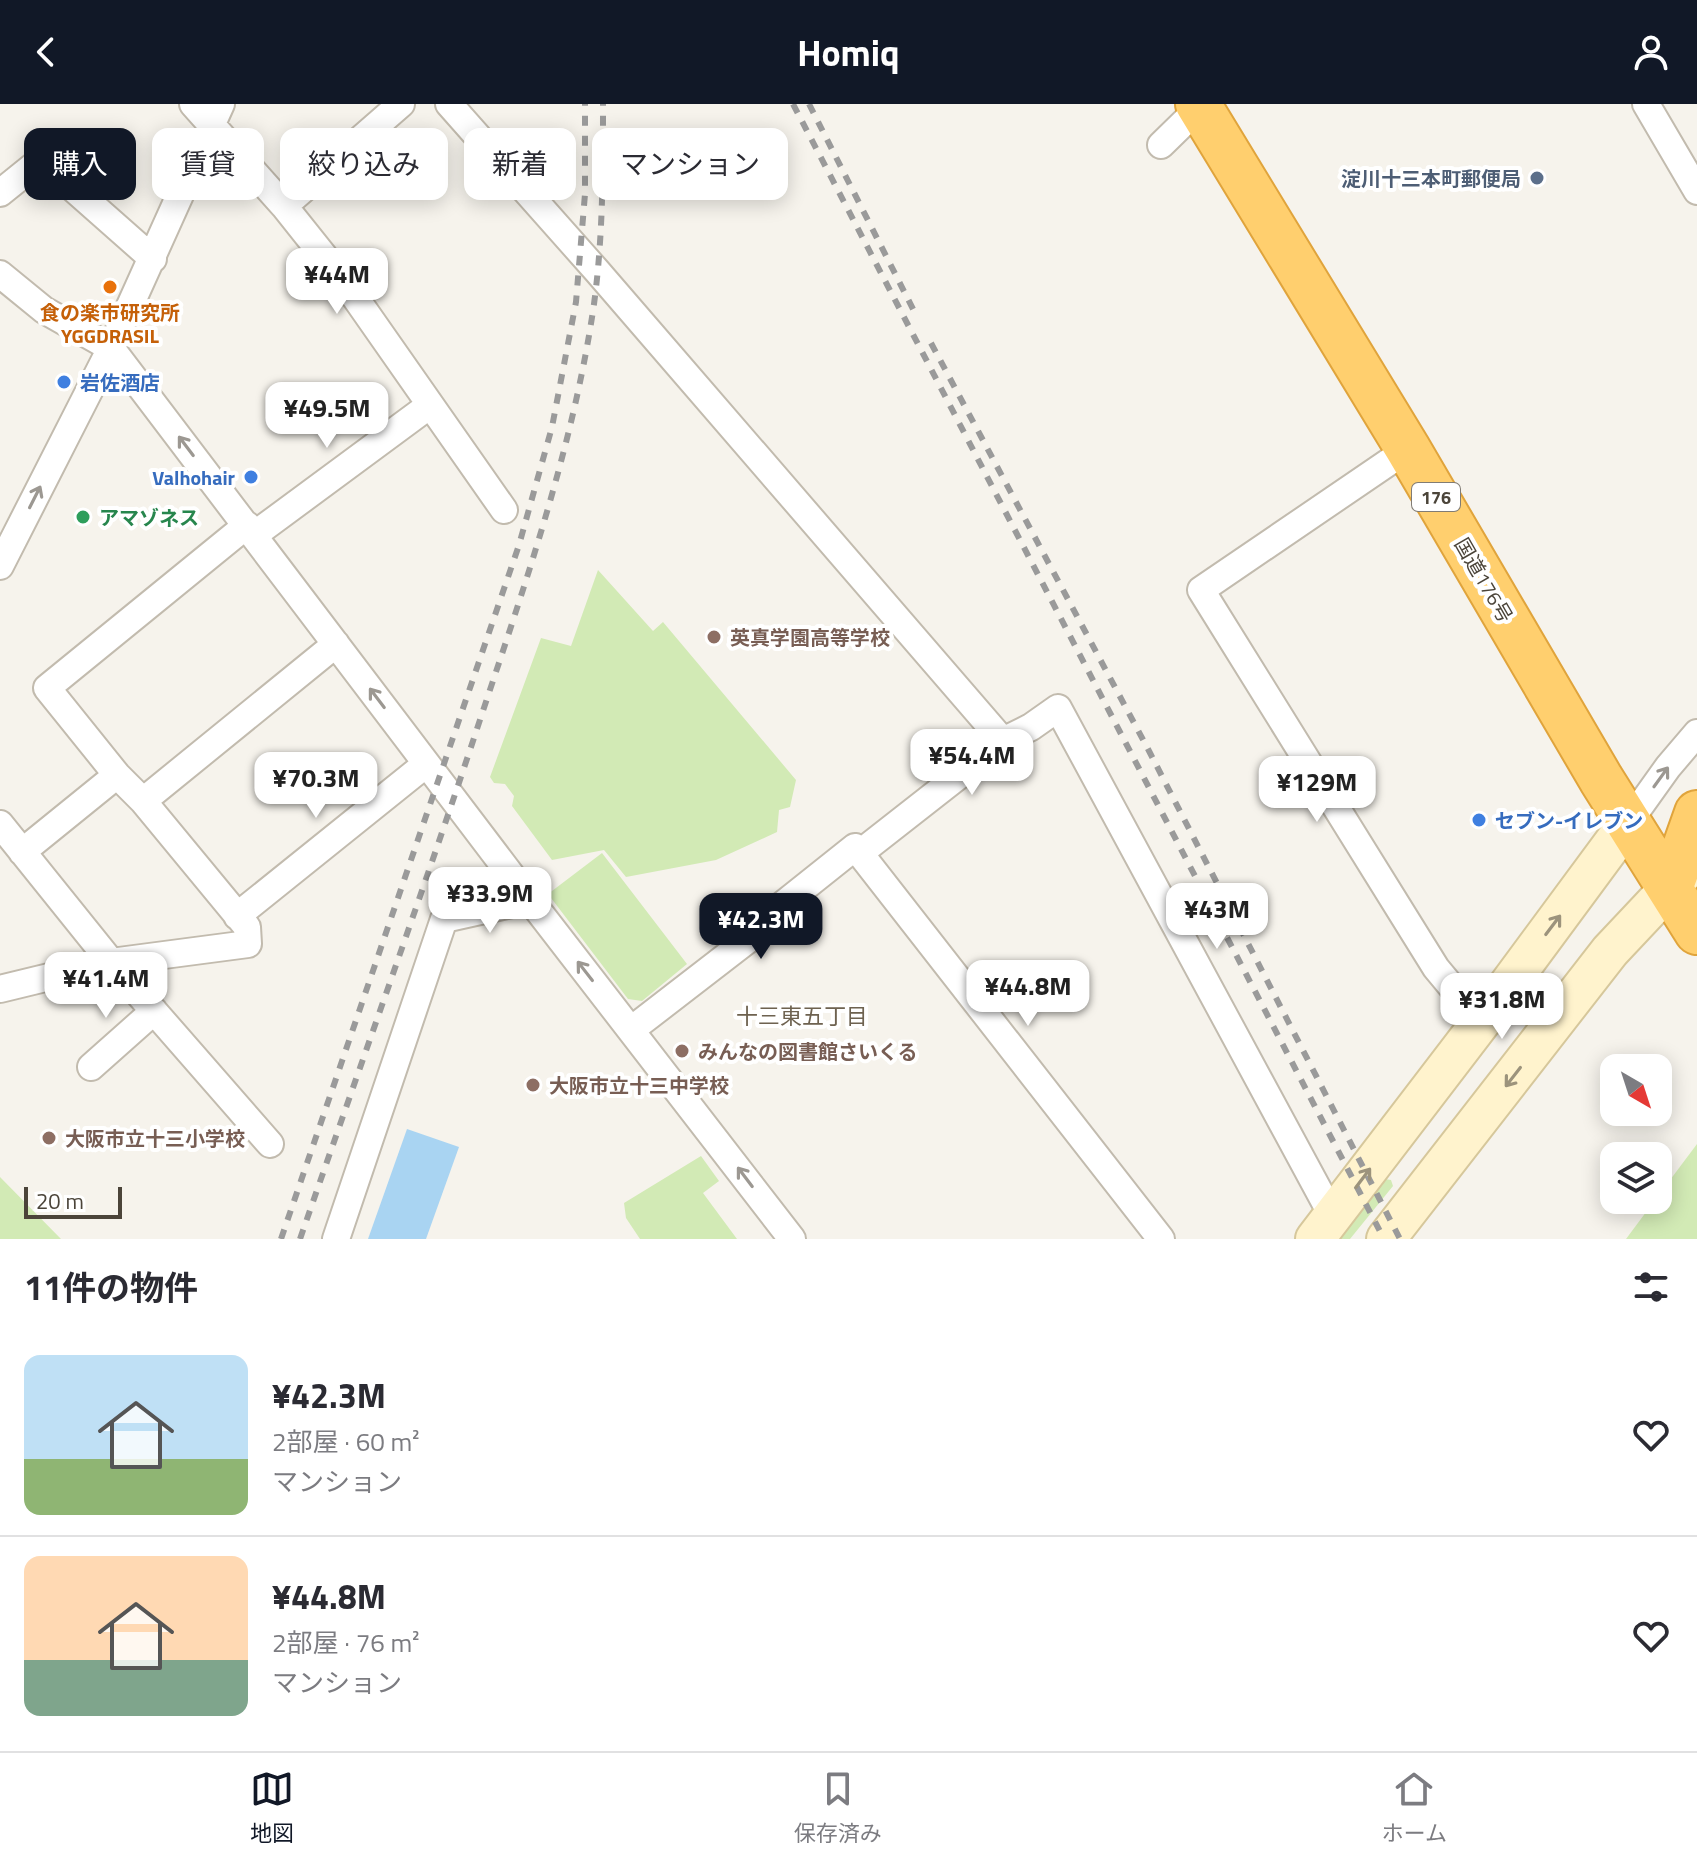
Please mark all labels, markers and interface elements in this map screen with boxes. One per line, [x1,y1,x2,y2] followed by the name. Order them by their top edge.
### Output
[797,25,900,80] text: Homiq
[24,30,68,74] icon: back
[1629,30,1673,74] icon: person
[24,128,136,200] chip: 購入
[152,128,264,200] chip: 賃貸
[280,128,448,200] chip: 絞り込み
[464,128,576,200] chip: 新着
[592,128,788,200] chip: マンション
[1341,163,1521,194] place label: 淀川十三本町郵便局
[1528,169,1546,187] marker: 淀川十三本町郵便局
[290,248,384,316] pin: ¥44M
[304,254,370,293] text: ¥44M
[101,278,119,296] marker: 食の楽市研究所 YGGDRASIL
[40,297,180,351] place label: 食の楽市研究所 YGGDRASIL
[80,367,160,398] place label: 岩佐酒店
[55,373,73,391] marker: 岩佐酒店
[262,382,392,450] pin: ¥49.5M
[283,388,371,427] text: ¥49.5M
[178,436,195,457] one-way arrow
[152,462,236,493] place label: Valhohair
[242,468,260,486] marker: Valhohair
[1412,483,1460,511] road number: 176
[27,485,43,509] one-way arrow
[99,502,199,533] place label: アマゾネス
[74,508,92,526] marker: アマゾネス
[1447,532,1521,628] street label: 国道176号
[730,622,890,653] place label: 英真学園高等学校
[705,628,723,646] marker: 英真学園高等学校
[368,688,385,709] one-way arrow
[907,729,1037,797] pin: ¥54.4M
[928,735,1016,774] text: ¥54.4M
[251,752,381,820] pin: ¥70.3M
[1261,756,1373,824] pin: ¥129M
[272,758,360,797] text: ¥70.3M
[1277,762,1357,801] text: ¥129M
[1653,766,1669,788] one-way arrow
[1495,805,1643,836] place label: セブン-イレブン
[1470,811,1488,829] marker: セブン-イレブン
[425,867,555,935] pin: ¥33.9M
[446,873,534,912] text: ¥33.9M
[1170,883,1264,951] pin: ¥43M
[1184,889,1250,928] text: ¥43M
[696,893,826,961] pin: ¥42.3M
[717,899,805,938] text: ¥42.3M
[1545,915,1562,936] one-way arrow
[41,952,171,1020] pin: ¥41.4M
[62,958,150,997] text: ¥41.4M
[963,960,1093,1028] pin: ¥44.8M
[577,961,594,982] one-way arrow
[984,966,1072,1005] text: ¥44.8M
[1437,973,1567,1041] pin: ¥31.8M
[1458,979,1546,1018] text: ¥31.8M
[736,999,868,1033] district label: 十三東五丁目
[698,1036,918,1067] place label: みんなの図書館さいくる
[673,1042,691,1060] marker: みんなの図書館さいくる
[1600,1054,1672,1126] north arrow
[1600,1054,1672,1214] map controls
[1504,1066,1521,1088] one-way arrow
[549,1070,729,1101] place label: 大阪市立十三中学校
[524,1076,542,1094] marker: 大阪市立十三中学校
[65,1123,245,1154] place label: 大阪市立十三小学校
[40,1129,58,1147] marker: 大阪市立十三小学校
[1600,1142,1672,1214] button: layers
[736,1167,753,1188] one-way arrow
[1355,1167,1372,1189] one-way arrow
[24,1183,122,1219] scale bar
[36,1184,84,1218] text: 20 m
[24,1261,198,1313] text: 11件の物件
[1629,1265,1673,1309] icon: filters
[272,1369,386,1421] text: ¥42.3M
[88,1387,184,1483] icon: home
[1629,1413,1673,1457] icon: heart
[272,1422,420,1461] text: 2部屋 · 60 m²
[272,1462,402,1501] text: マンション
[272,1570,386,1622] text: ¥44.8M
[88,1588,184,1684] icon: home
[1629,1614,1673,1658] icon: heart
[272,1623,420,1662] text: 2部屋 · 76 m²
[272,1663,402,1702] text: マンション
[250,1767,294,1850] tab: 地図
[794,1767,882,1850] tab: 保存済み
[1382,1767,1447,1850] tab: ホーム

